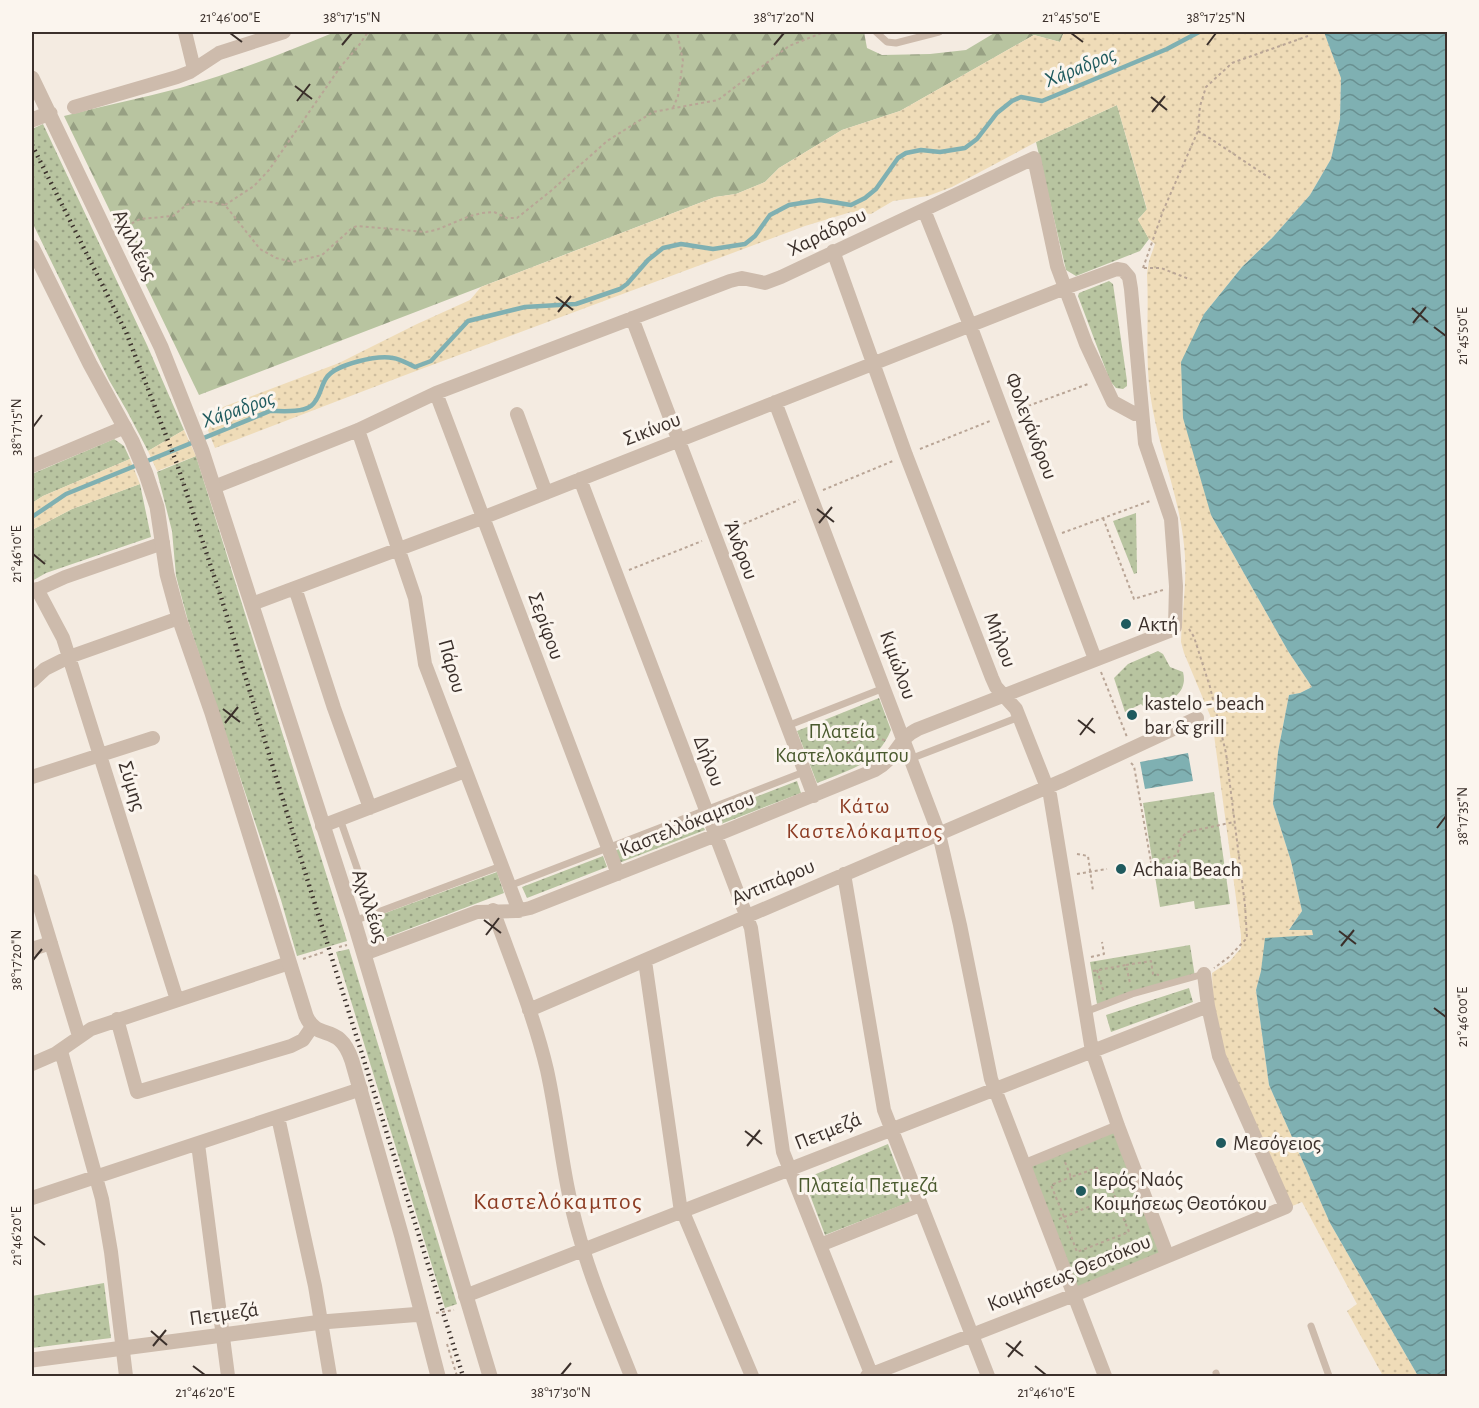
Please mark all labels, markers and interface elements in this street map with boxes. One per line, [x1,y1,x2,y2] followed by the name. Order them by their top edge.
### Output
[200,10,260,25] text: 21°46'00"E
[323,10,381,25] text: 38°17'15"N
[754,10,814,25] text: 38°17'20"N
[1042,10,1100,25] text: 21°45'50"E
[1186,10,1246,25] text: 38°17'25"N
[1040,43,1120,93] water label: Χάραδρος
[784,204,870,260] street label: Χαράδρου
[109,206,161,284] street label: Αχιλλέως
[1455,307,1470,365] text: 21°45'50"E
[1001,370,1061,482] street label: Φολεγάνδρου
[198,386,278,433] water label: Χάραδρος
[9,398,24,456] text: 38°17'15"N
[620,409,684,449] street label: Σικίνου
[720,517,762,583] street label: Άνδρου
[9,525,24,583] text: 21°46'10"E
[524,590,568,662] street label: Σερίφου
[980,610,1020,670] street label: Μήλου
[1138,614,1178,635] place label: Ακτή
[1119,617,1133,631] marker: Ακτή
[876,628,920,702] street label: Κιμώλου
[434,637,470,695] street label: Πάρου
[1144,693,1265,738] place label: kastelo - beach bar & grill
[1125,708,1139,722] marker: kastelo - beach bar & grill
[775,721,909,766] park label: Πλατεία Καστελοκάμπου
[690,733,728,789] street label: Δήλου
[115,759,149,813] street label: Σύμης
[617,787,757,861] street label: Καστελλόκαμπου
[1455,787,1470,845] text: 38°17'35"N
[786,795,944,842] district label: Κάτω Καστελόκαμπος
[728,855,818,909] street label: Αντιπάρου
[1133,859,1241,880] place label: Achaia Beach
[1114,862,1128,876] marker: Achaia Beach
[348,867,392,945] street label: Αχιλλέως
[9,930,24,990] text: 38°17'20"N
[1455,987,1470,1047] text: 21°46'00"E
[792,1108,864,1154] street label: Πετμεζά
[1233,1133,1321,1154] place label: Μεσόγειος
[1214,1136,1228,1150] marker: Μεσόγειος
[1093,1169,1267,1214] place label: Ιερός Ναός Κοιμήσεως Θεοτόκου
[798,1175,938,1196] park label: Πλατεία Πετμεζά
[1074,1184,1088,1198] marker: Ιερός Ναός Κοιμήσεως Θεοτόκου
[473,1190,643,1214] district label: Καστελόκαμπος
[9,1206,24,1266] text: 21°46'20"E
[984,1231,1154,1315] street label: Κοιμήσεως Θεοτόκου
[188,1299,260,1329] street label: Πετμεζά
[175,1385,235,1400] text: 21°46'20"E
[531,1385,591,1400] text: 38°17'30"N
[1017,1385,1075,1400] text: 21°46'10"E

